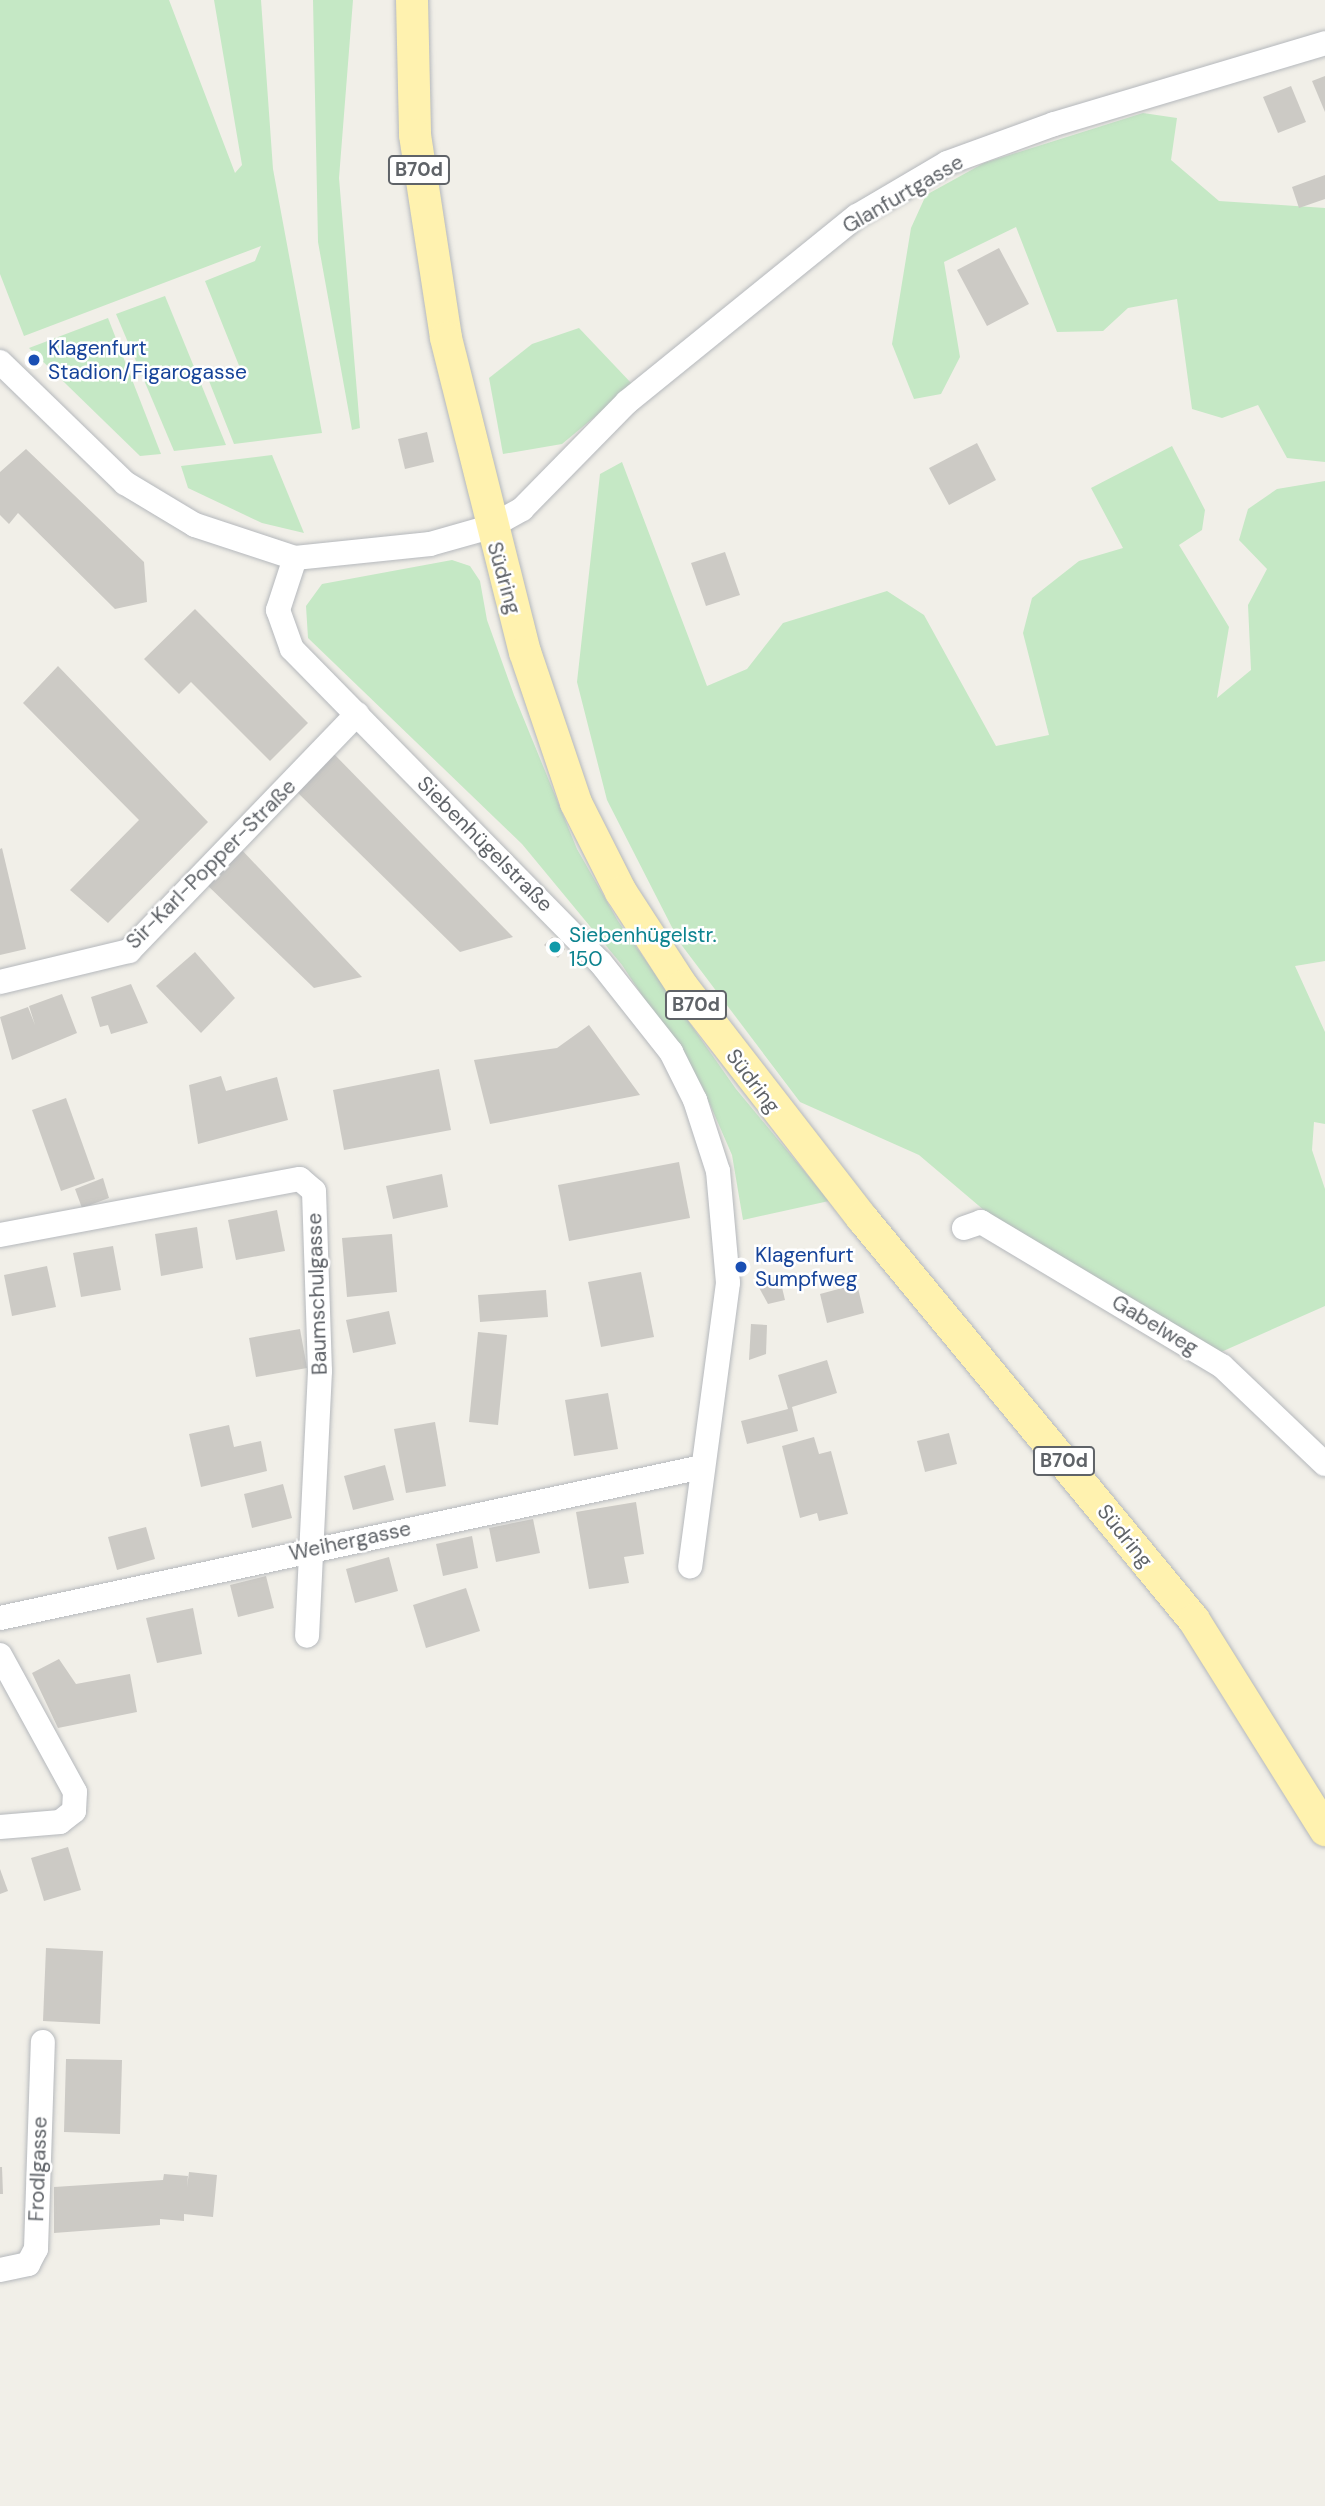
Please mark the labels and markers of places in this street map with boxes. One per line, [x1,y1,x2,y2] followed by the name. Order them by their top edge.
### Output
[48,335,247,385] place label: Klagenfurt Stadion/Figarogasse
[26,352,42,368] marker: Klagenfurt Stadion/Figarogasse
[569,922,717,972] place label: Siebenhügelstr. 150
[547,939,563,955] marker: Siebenhügelstr. 150
[755,1242,857,1292] place label: Klagenfurt Sumpfweg
[733,1259,749,1275] marker: Klagenfurt Sumpfweg

